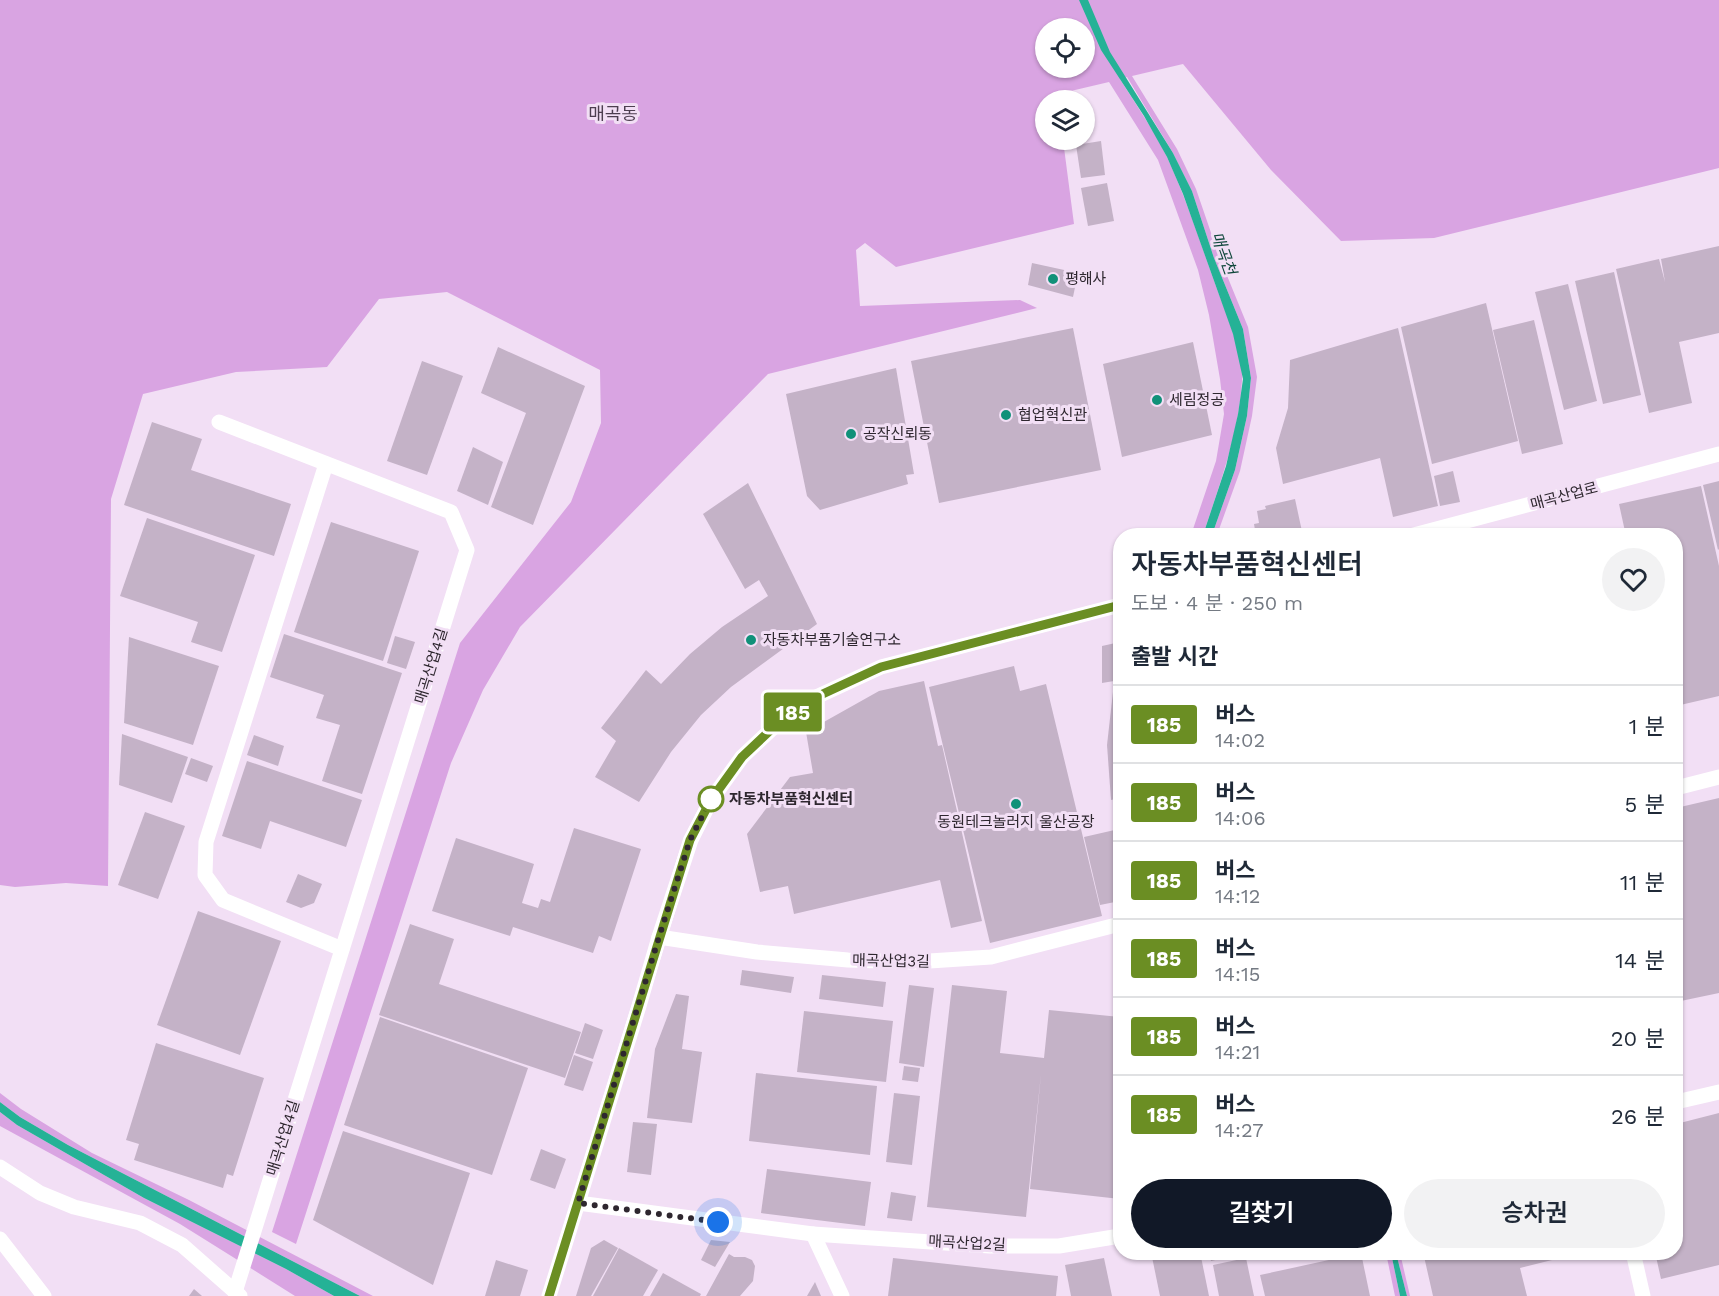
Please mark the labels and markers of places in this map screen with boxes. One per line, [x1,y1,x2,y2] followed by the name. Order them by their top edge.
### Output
[1065,270,1107,288] place label: 평해사
[1046,272,1060,286] marker: 평해사
[1169,391,1224,409] place label: 세림정공
[1150,393,1164,407] marker: 세림정공
[1018,406,1087,424] place label: 협업혁신관
[999,408,1013,422] marker: 협업혁신관
[863,425,932,443] place label: 공작신뢰동
[844,427,858,441] marker: 공작신뢰동
[763,631,901,649] place label: 자동차부품기술연구소
[744,633,758,647] marker: 자동차부품기술연구소
[698,786,724,812] marker: 자동차부품혁신센터
[729,790,853,808] place label: 자동차부품혁신센터
[1009,797,1023,811] marker: 동원테크놀러지 울산공장
[938,813,1095,831] place label: 동원테크놀러지 울산공장

